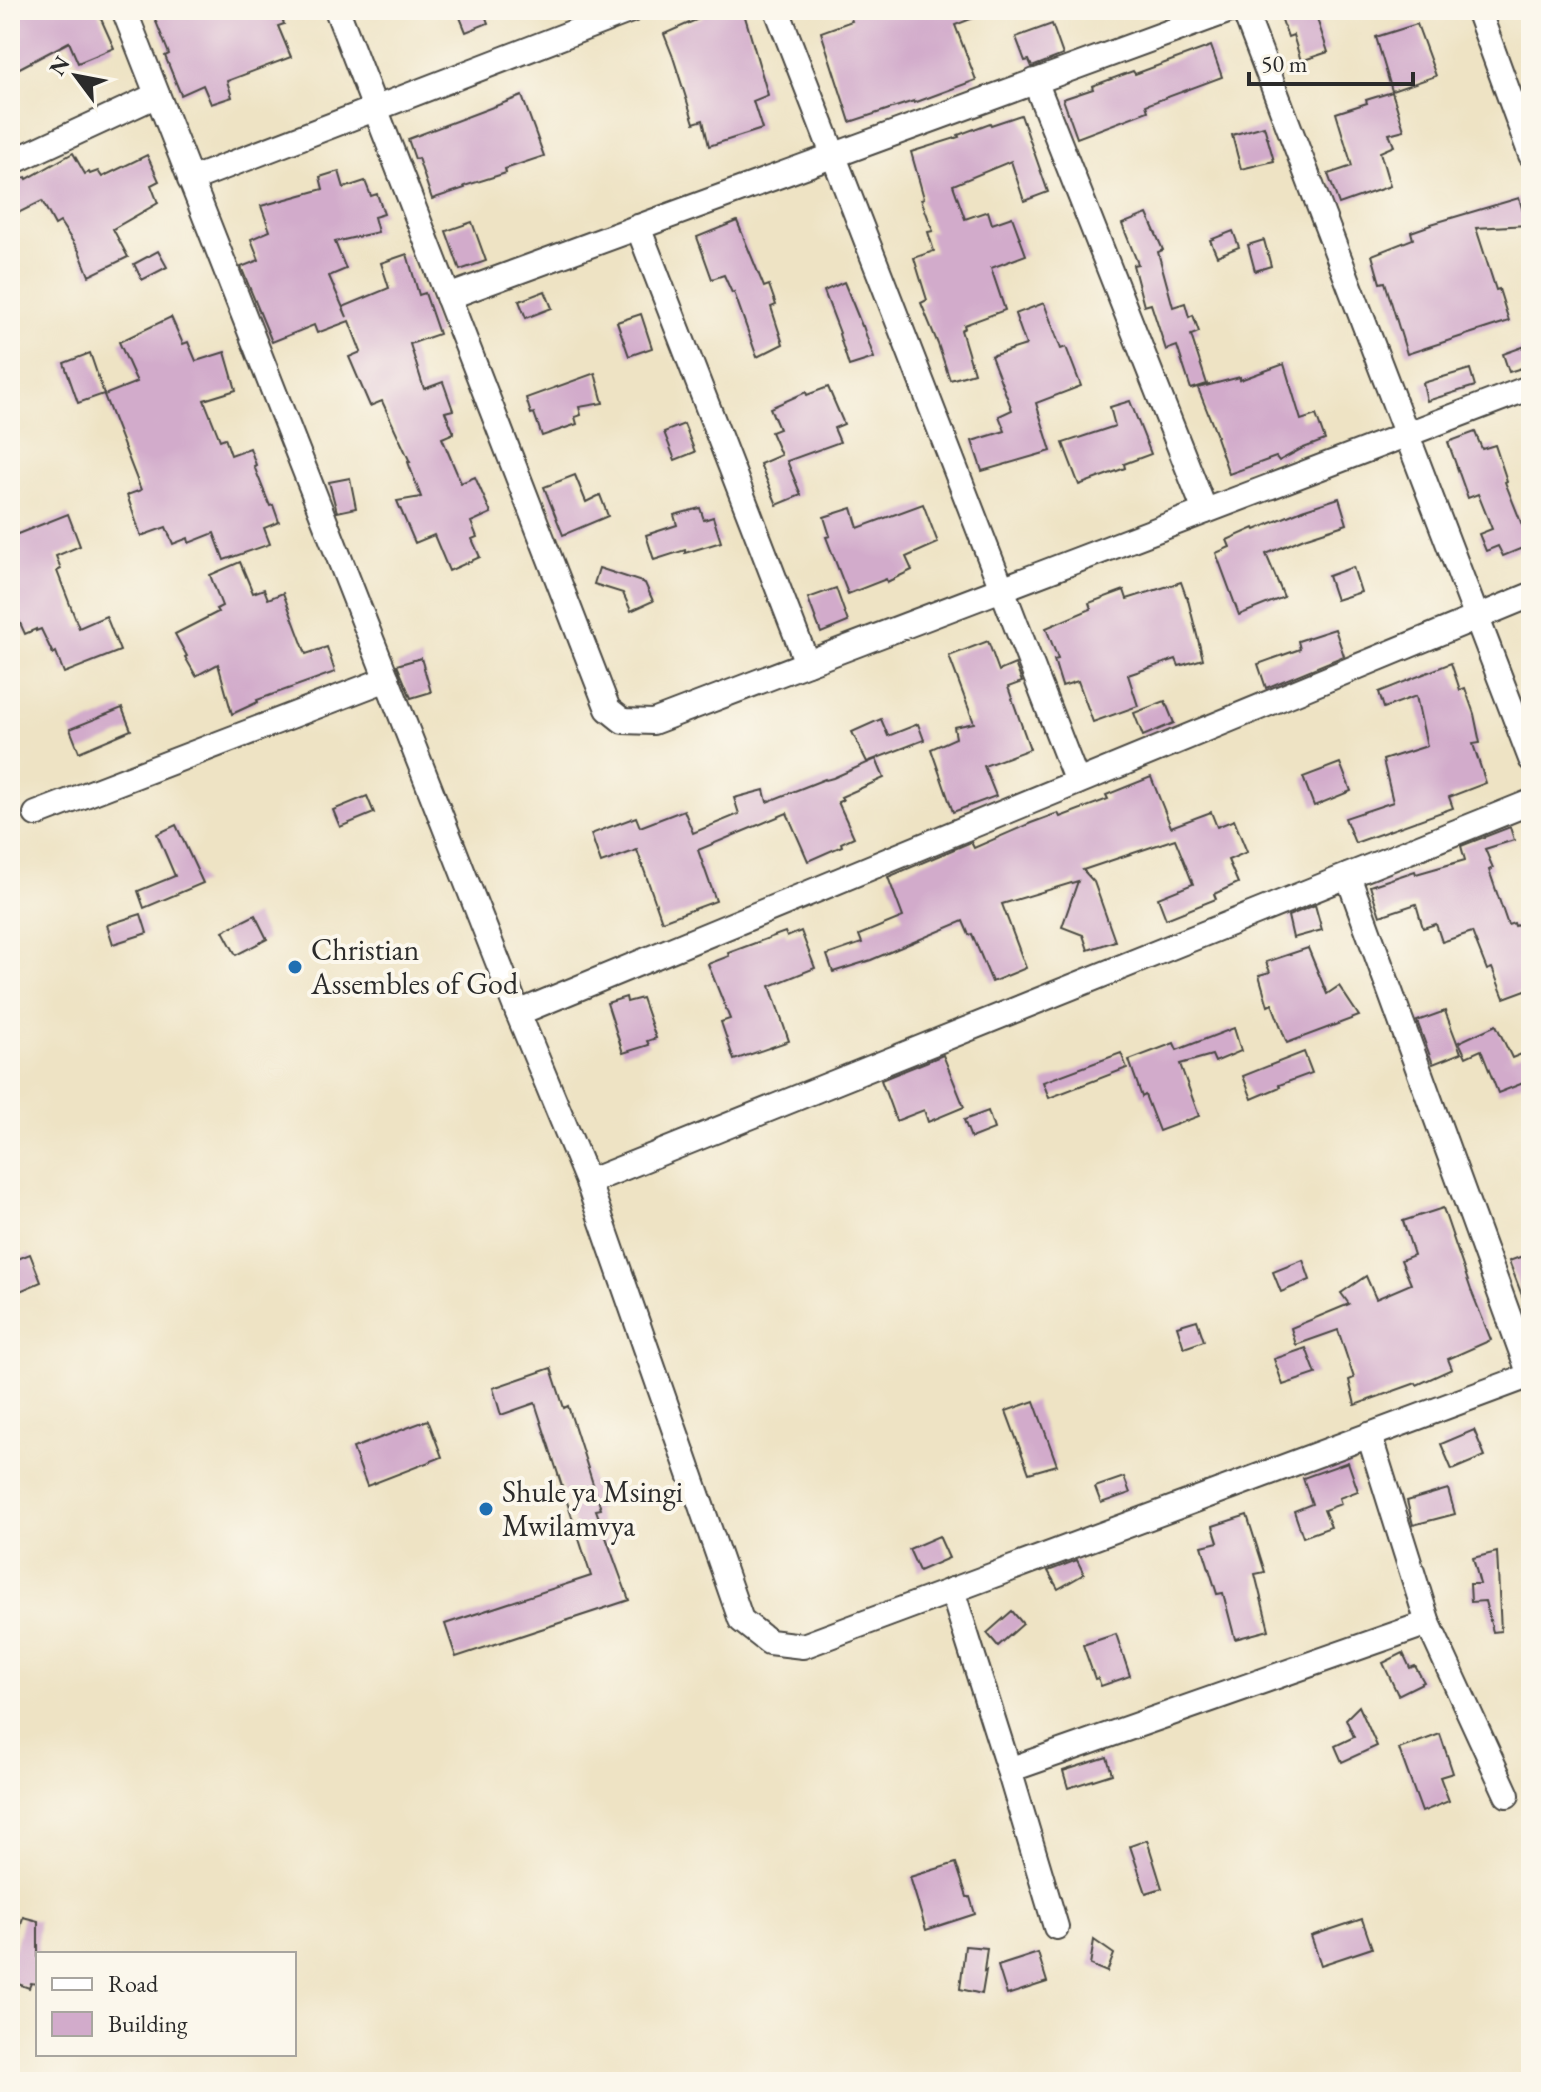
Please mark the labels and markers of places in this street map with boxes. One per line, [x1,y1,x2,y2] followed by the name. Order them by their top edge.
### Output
[310,930,519,1003] place label: Christian Assembles of God
[286,958,304,976] marker: Christian Assembles of God
[502,1472,683,1545] place label: Shule ya Msingi Mwilamvya
[477,1500,495,1518] marker: Shule ya Msingi Mwilamvya

